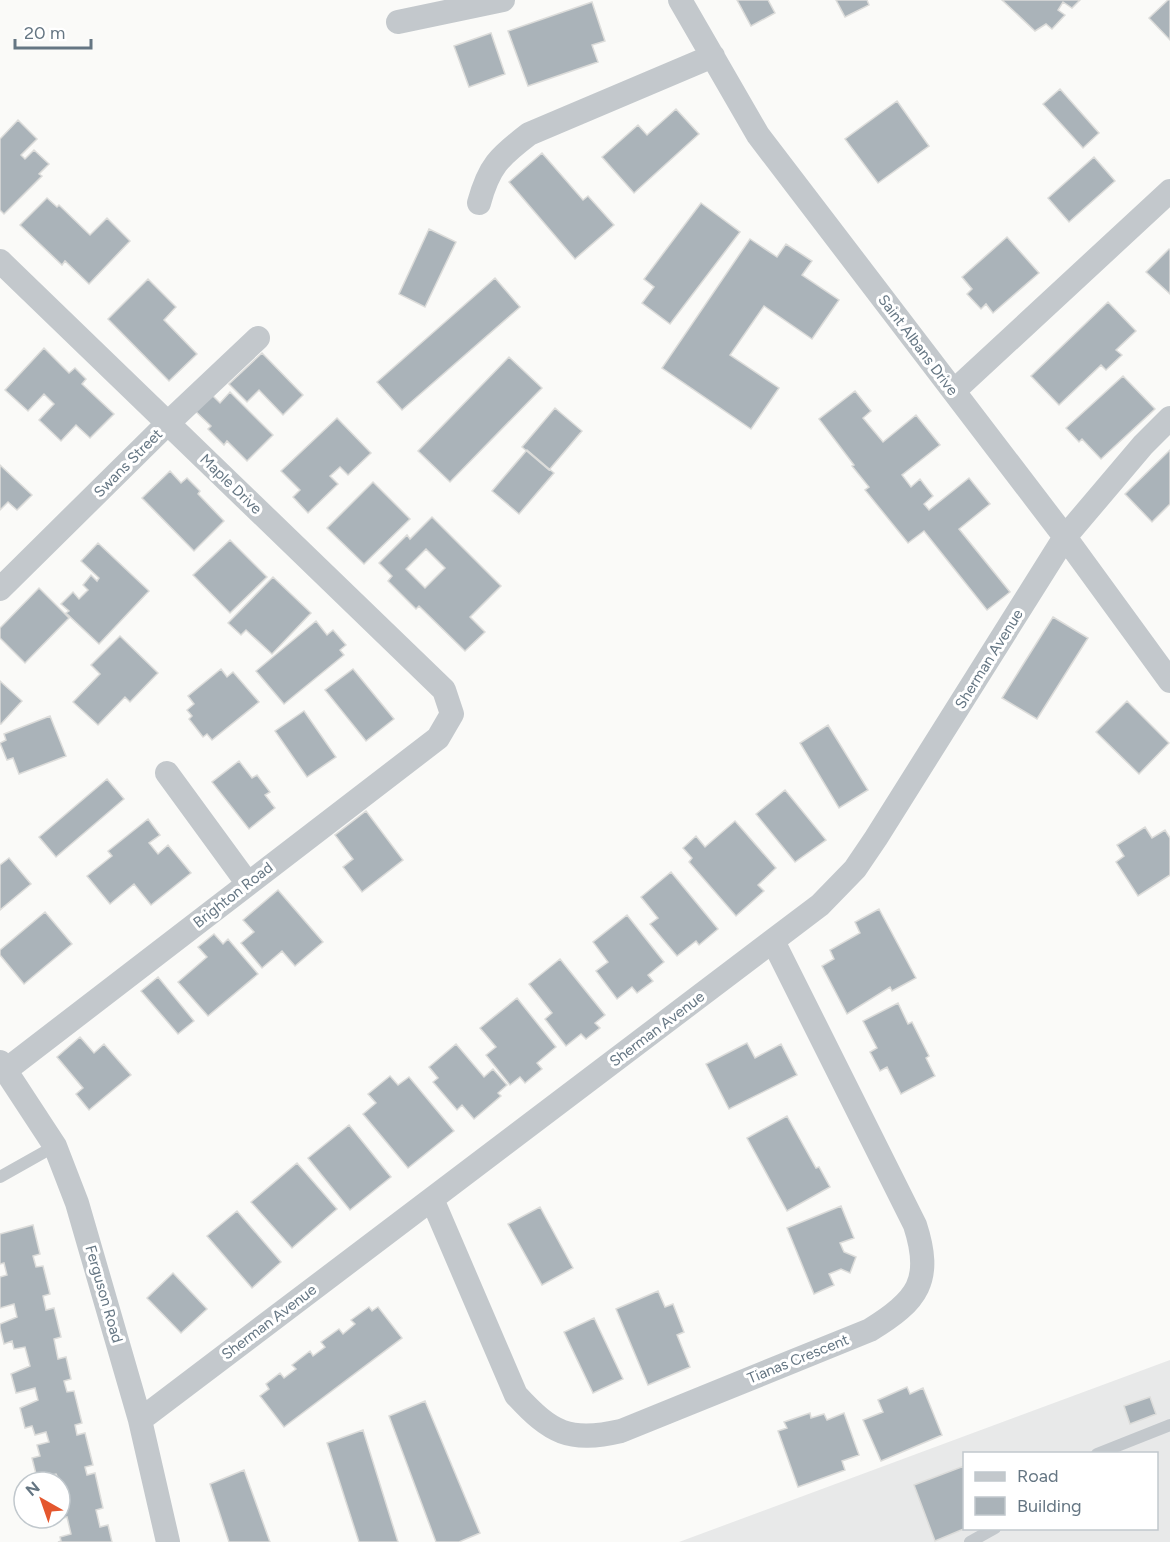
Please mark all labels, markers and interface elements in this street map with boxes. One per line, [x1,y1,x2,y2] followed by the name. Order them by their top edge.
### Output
[15,12,92,50] scale bar
[24,22,65,44] text: 20 m
[874,291,962,399] street label: Saint Albans Drive
[90,425,166,501] street label: Swans Street
[196,450,266,518] street label: Maple Drive
[951,606,1027,712] street label: Sherman Avenue
[190,858,276,932] street label: Brighton Road
[606,987,708,1071] street label: Sherman Avenue
[81,1243,127,1345] street label: Ferguson Road
[218,1280,320,1364] street label: Sherman Avenue
[745,1330,852,1387] street label: Tianas Crescent
[963,1452,1158,1530] legend
[1017,1465,1058,1487] text: Road
[12,1470,72,1530] north arrow
[22,1478,44,1500] text: N
[1017,1495,1082,1517] text: Building

